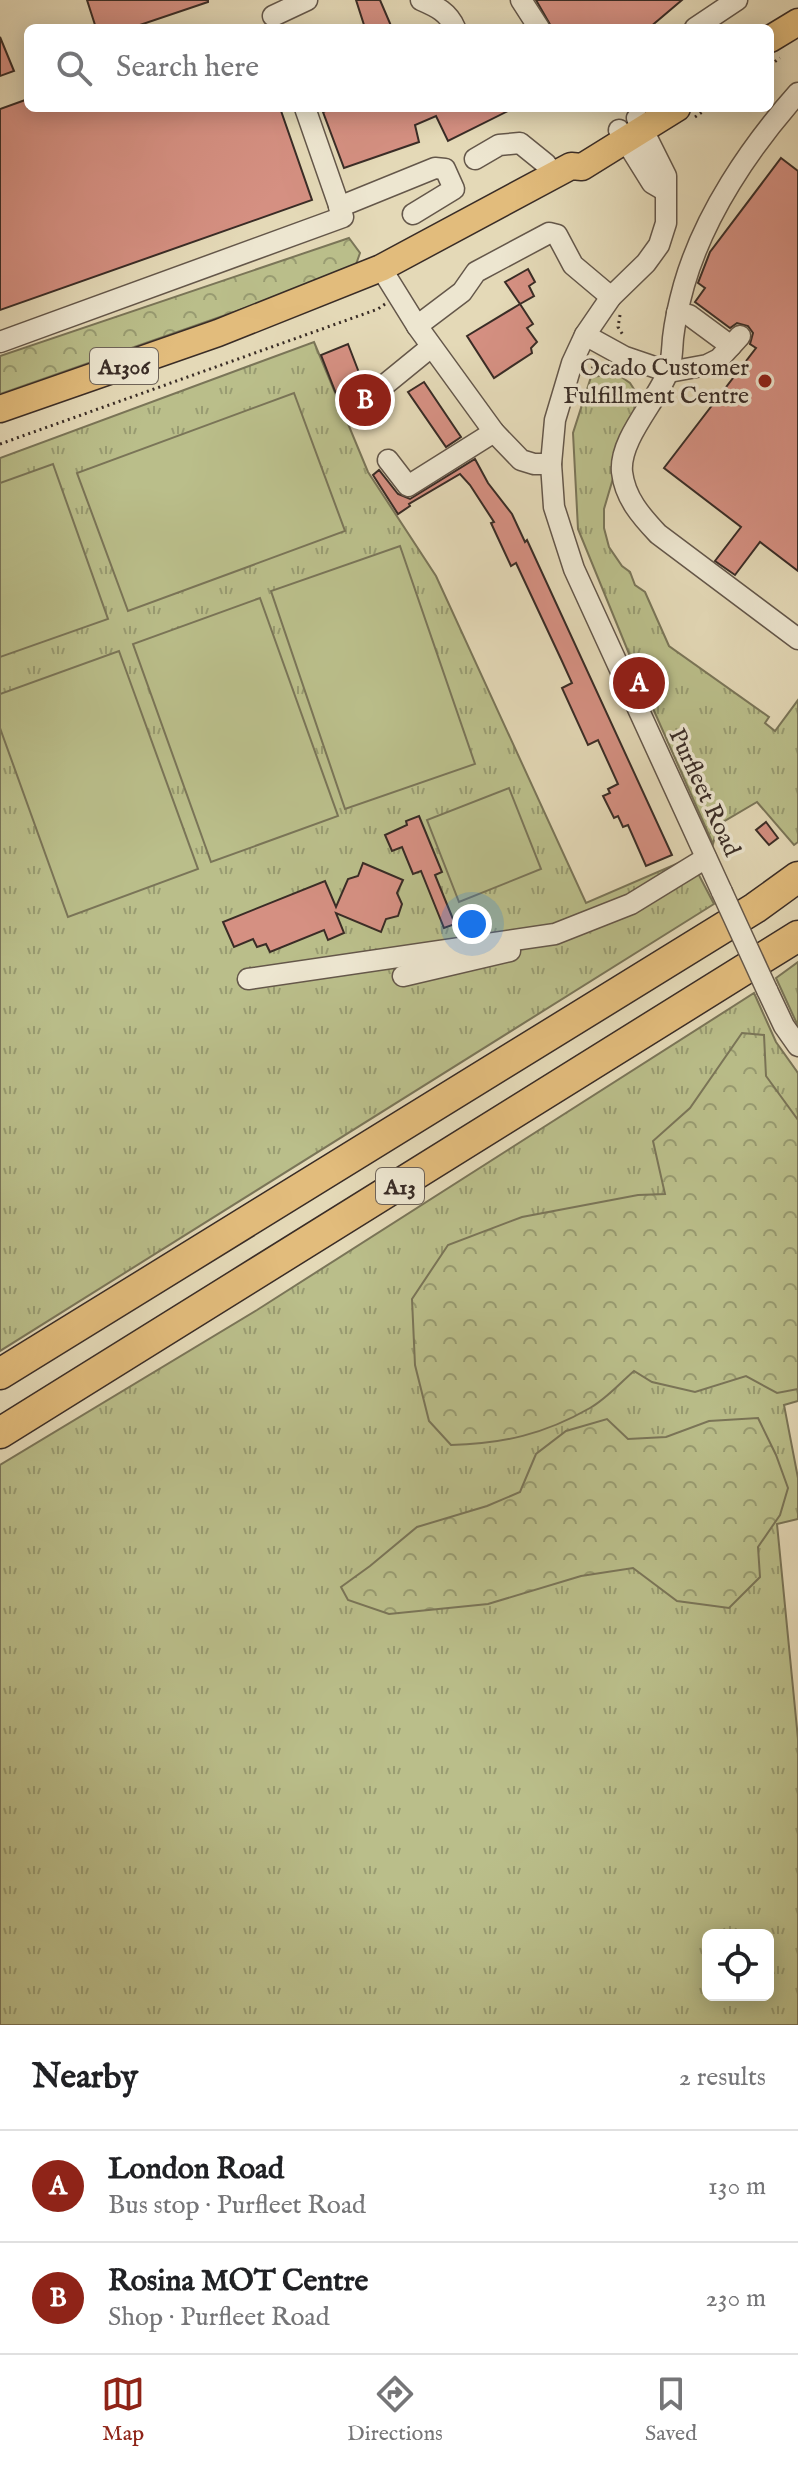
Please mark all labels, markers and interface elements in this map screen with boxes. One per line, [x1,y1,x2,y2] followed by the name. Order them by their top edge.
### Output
[24,24,774,112] search box
[52,46,96,90] icon: search
[116,49,259,87] text: Search here
[90,348,158,384] road number: A1306
[563,353,749,412] place label: Ocado Customer Fulfillment Centre
[339,370,391,430] pin: B
[756,372,774,390] marker: Ocado Customer Fulfillment Centre
[613,653,665,713] pin: A
[660,724,747,862] street label: Purfleet Road
[452,904,492,944] your location
[376,1168,424,1204] road number: A13
[702,1929,774,2001] map controls
[702,1929,774,2001] button: locate
[32,2056,138,2099] text: Nearby
[679,2061,766,2094] text: 2 results
[108,2151,284,2189] text: London Road
[49,2170,67,2203] text: A
[708,2170,766,2203] text: 130 m
[108,2189,366,2222] text: Bus stop · Purfleet Road
[108,2263,368,2301] text: Rosina MOT Centre
[49,2282,67,2315] text: B
[706,2282,766,2315] text: 230 m
[108,2301,330,2334] text: Shop · Purfleet Road
[101,2372,145,2448] tab: Map
[347,2372,443,2448] tab: Directions
[645,2372,697,2448] tab: Saved

